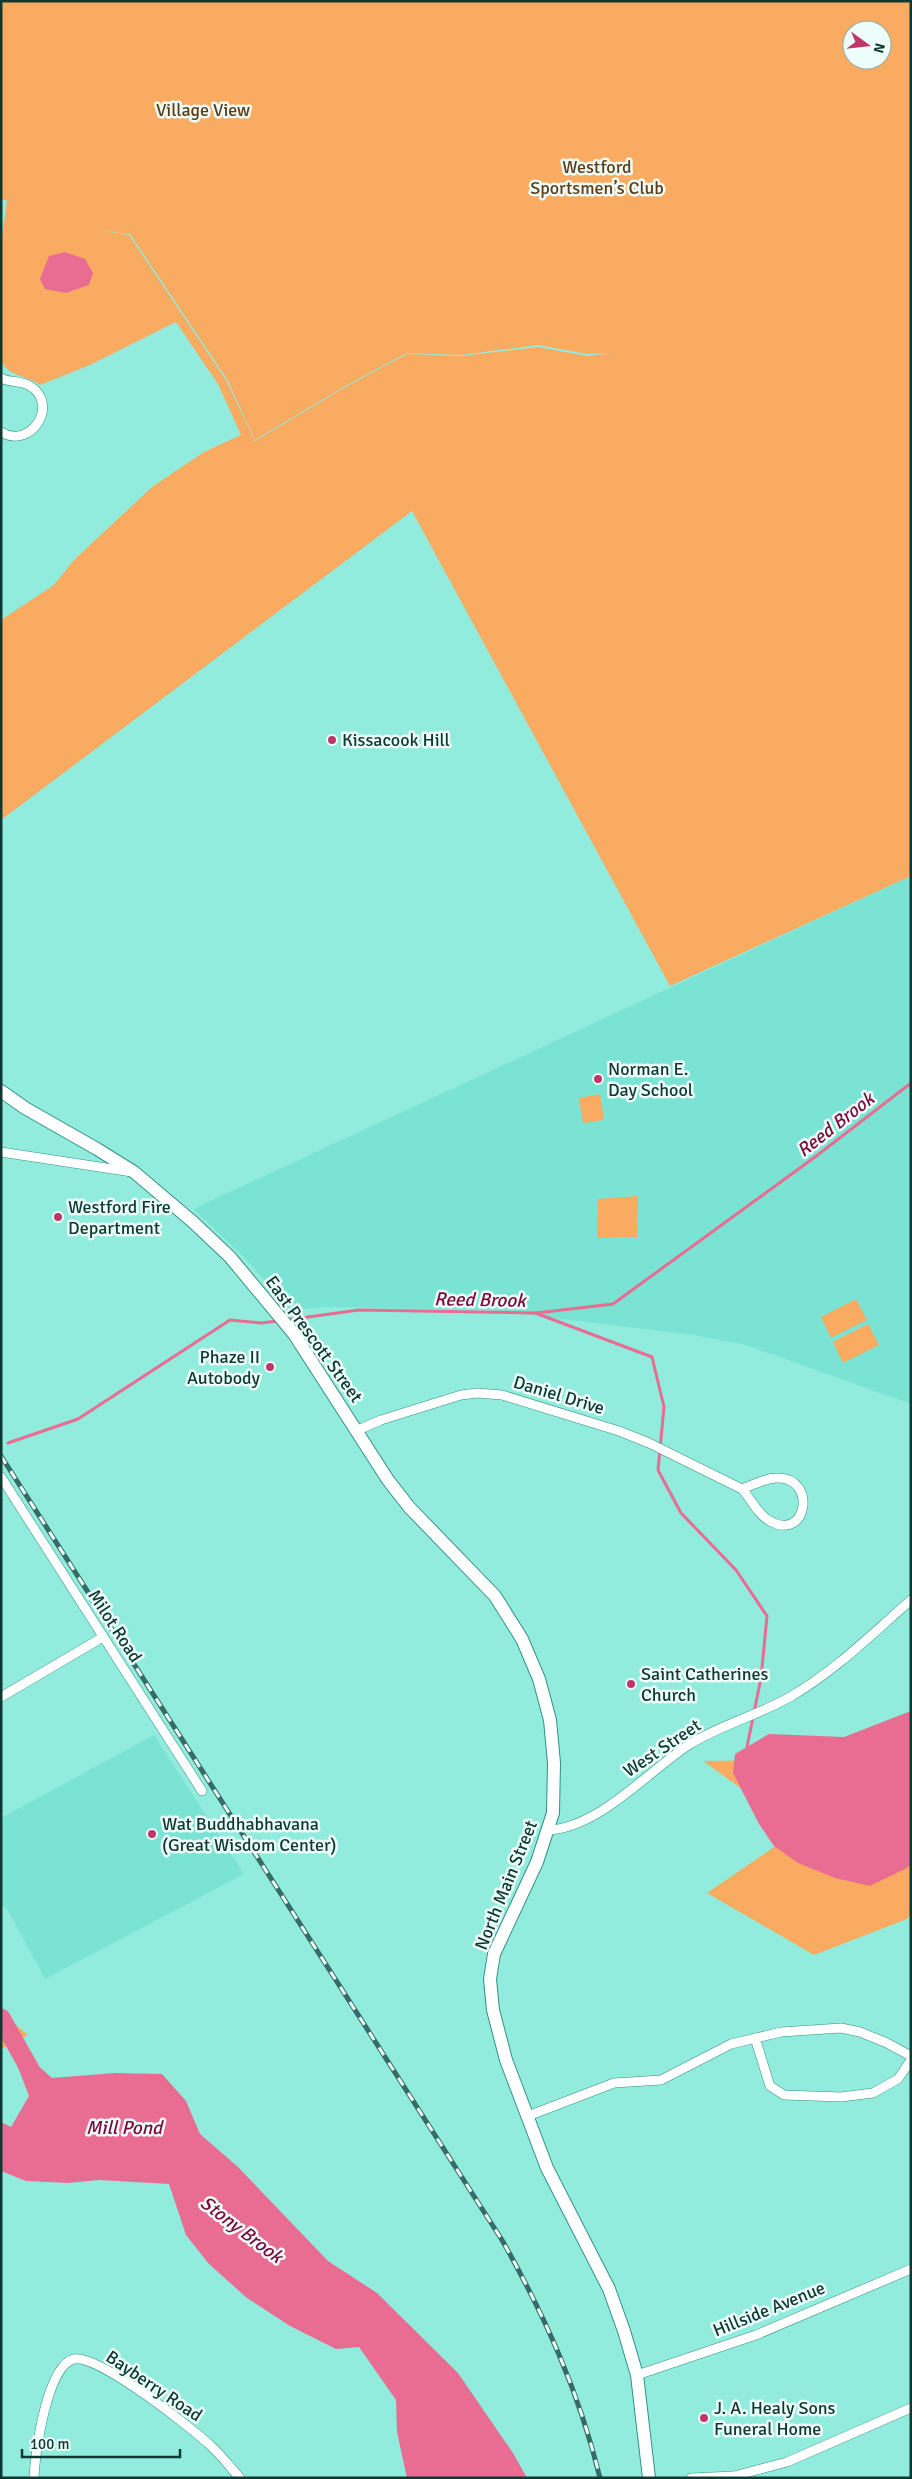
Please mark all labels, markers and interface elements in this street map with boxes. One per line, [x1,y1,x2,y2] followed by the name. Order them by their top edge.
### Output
[842,20,892,70] north arrow
[870,41,889,55] text: N
[156,99,250,121] park label: Village View
[530,156,664,199] park label: Westford Sportsmen’s Club
[342,729,450,751] place label: Kissacook Hill
[326,734,338,746] marker: Kissacook Hill
[608,1058,693,1101] place label: Norman E. Day School
[592,1073,604,1085] marker: Norman E. Day School
[792,1086,880,1162] water label: Reed Brook
[68,1196,171,1239] place label: Westford Fire Department
[52,1211,64,1223] marker: Westford Fire Department
[261,1271,367,1407] street label: East Prescott Street
[434,1287,527,1313] water label: Reed Brook
[187,1346,261,1389] place label: Phaze II Autobody
[264,1361,276,1373] marker: Phaze II Autobody
[511,1371,607,1419] street label: Daniel Drive
[83,1585,147,1667] street label: Milot Road
[641,1663,769,1706] place label: Saint Catherines Church
[625,1678,637,1690] marker: Saint Catherines Church
[619,1714,705,1782] street label: West Street
[162,1813,337,1856] place label: Wat Buddhabhavana (Great Wisdom Center)
[470,1817,542,1953] street label: North Main Street
[146,1828,158,1840] marker: Wat Buddhabhavana (Great Wisdom Center)
[86,2116,164,2140] water label: Mill Pond
[195,2191,289,2269] water label: Stony Brook
[710,2277,828,2341] street label: Hillside Avenue
[102,2346,206,2426] street label: Bayberry Road
[714,2397,836,2440] place label: J. A. Healy Sons Funeral Home
[698,2412,710,2424] marker: J. A. Healy Sons Funeral Home
[22,2426,180,2458] scale bar
[30,2435,70,2453] text: 100 m

